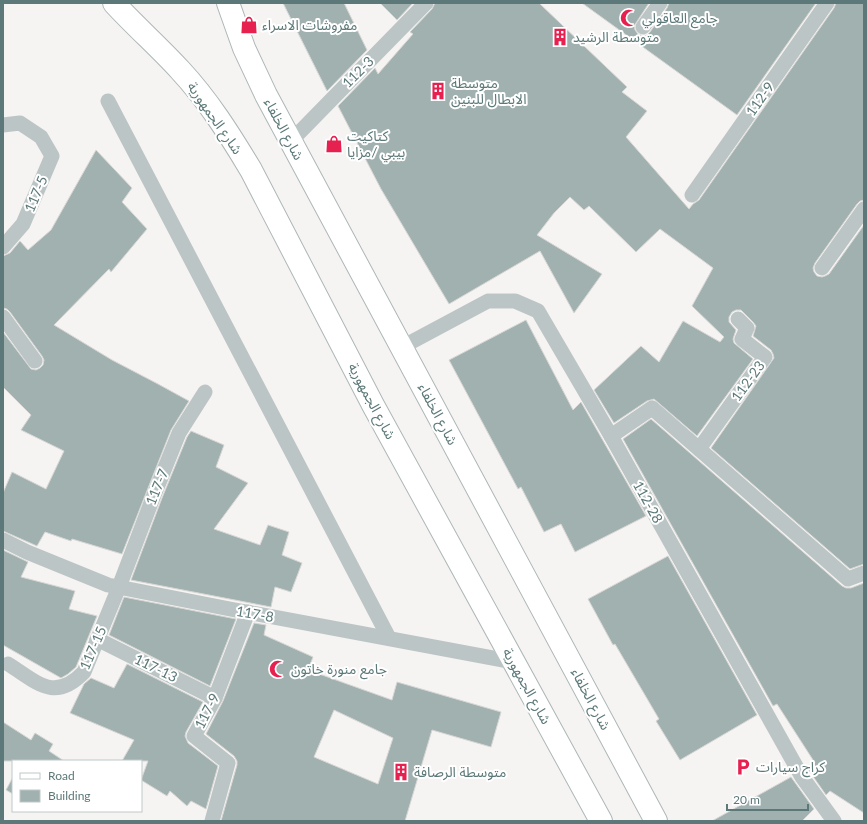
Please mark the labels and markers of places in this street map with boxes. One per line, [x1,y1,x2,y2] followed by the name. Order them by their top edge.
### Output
[619,8,639,28] mosque icon: جامع العاقولي
[642,9,718,29] place label: جامع العاقولي
[239,15,259,35] shop icon: مفروشات الاسراء
[262,16,357,34] place label: مفروشات الاسراء
[550,27,570,47] building icon: متوسطة الرشيد
[573,28,659,46] place label: متوسطة الرشيد
[451,74,526,108] place label: متوسطة الابطال للبنين
[428,81,448,101] building icon: متوسطة الابطال للبنين
[347,127,405,163] place label: كتاكيت بيبي /مزايا
[324,134,344,154] shop icon: كتاكيت بيبي /مزايا
[268,659,288,679] mosque icon: جامع منورة خاتون
[291,660,387,680] place label: جامع منورة خاتون
[733,757,753,777] parking icon: كراج سيارات
[756,758,825,778] place label: كراج سيارات
[391,762,411,782] building icon: متوسطة الرصافة
[414,763,506,781] place label: متوسطة الرصافة

